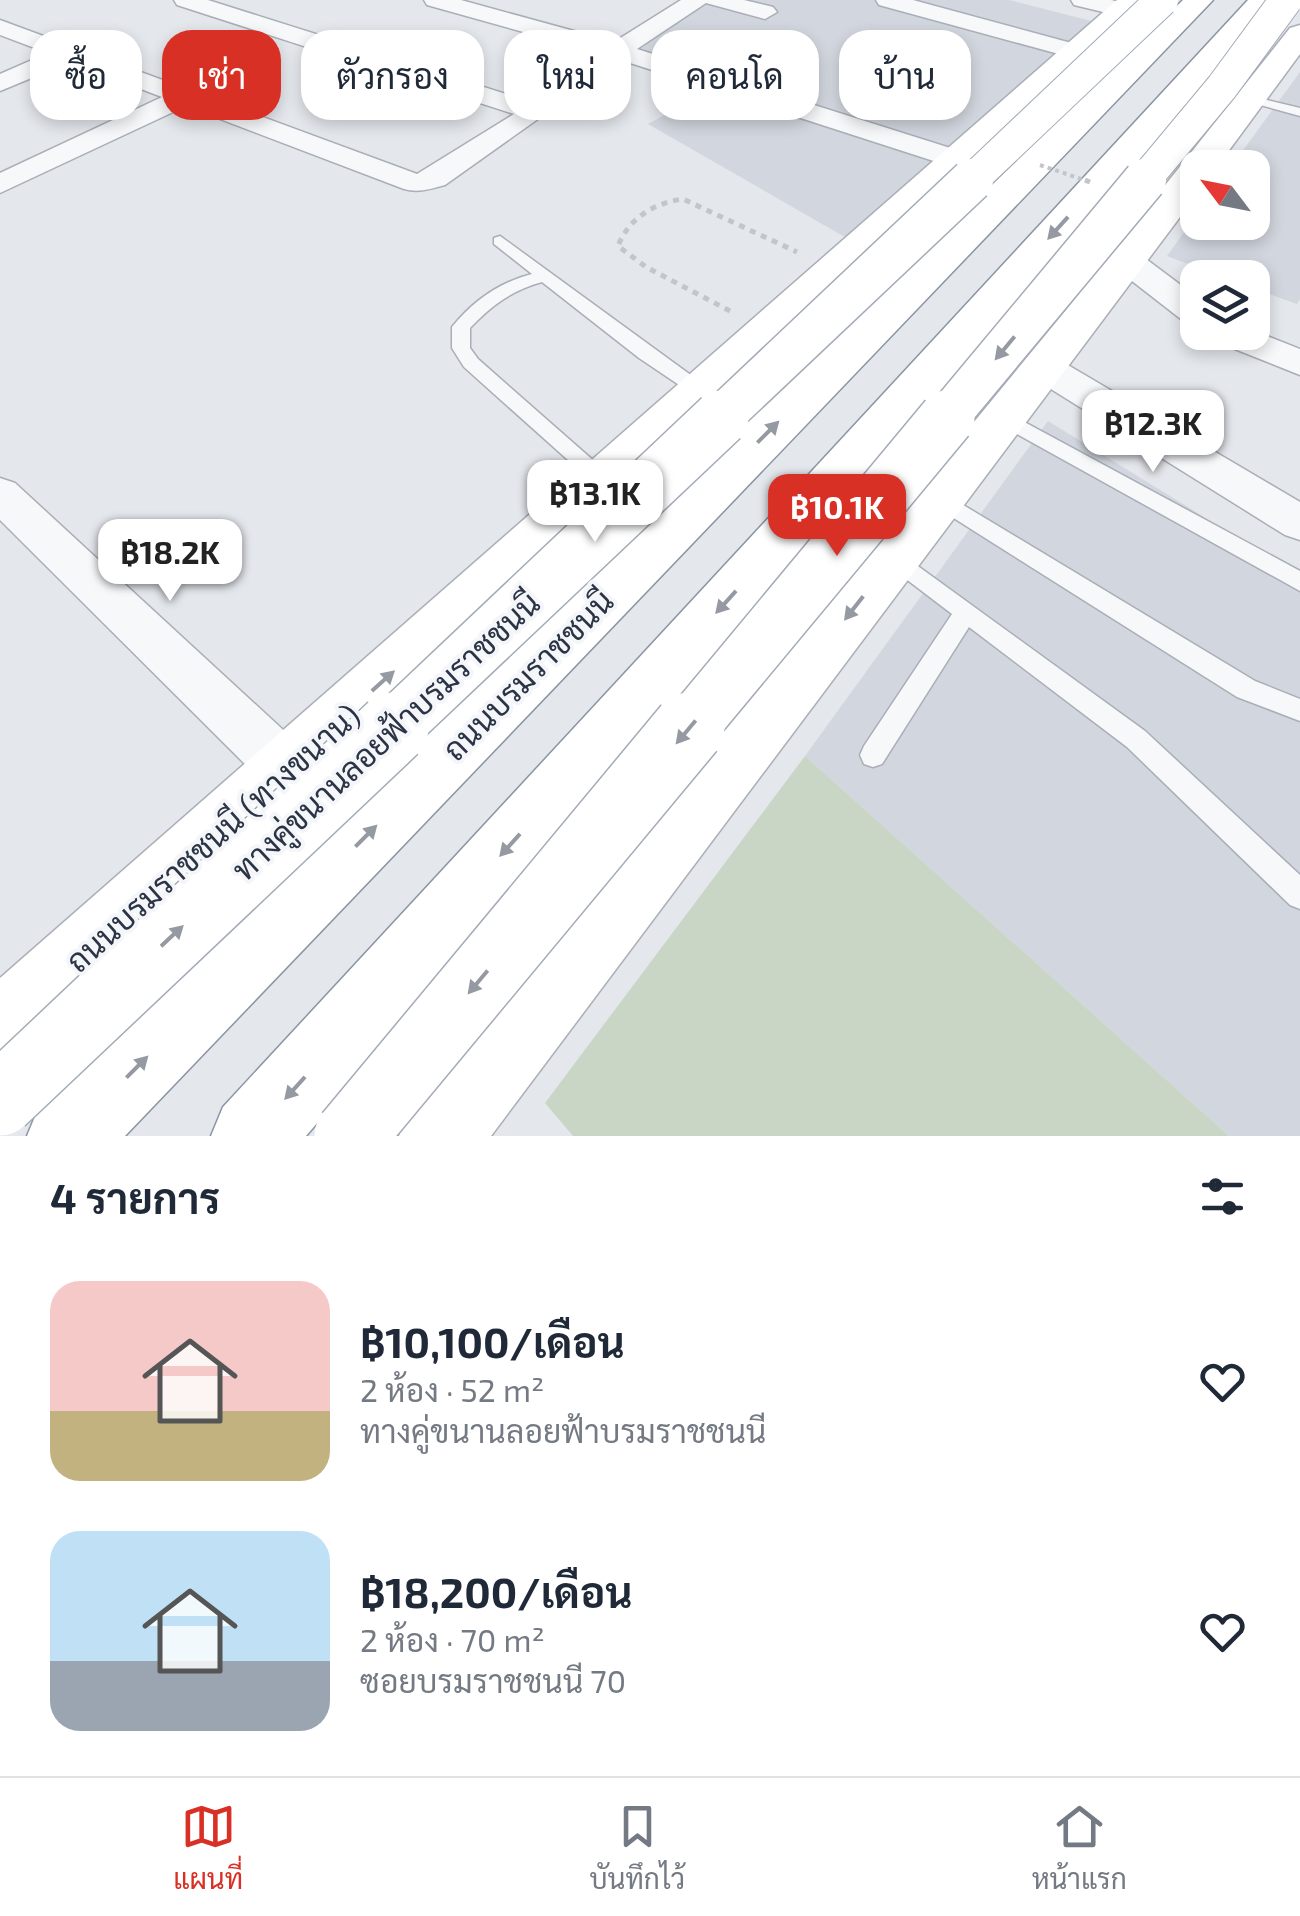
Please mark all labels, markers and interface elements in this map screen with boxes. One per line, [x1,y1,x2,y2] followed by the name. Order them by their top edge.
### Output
[30,30,142,120] chip: ซื้อ
[162,30,281,120] chip: เช่า
[301,30,484,120] chip: ตัวกรอง
[504,30,631,120] chip: ใหม่
[651,30,819,120] chip: คอนโด
[839,30,971,120] chip: บ้าน
[1180,150,1270,240] north arrow
[1180,150,1270,350] map controls
[1047,215,1069,240] one-way arrow
[1180,260,1270,350] button: layers
[995,335,1017,360] one-way arrow
[1072,390,1234,475] pin: ฿12.3K
[1104,403,1202,441] text: ฿12.3K
[755,421,779,444] one-way arrow
[514,460,676,545] pin: ฿13.1K
[549,473,641,511] text: ฿13.1K
[756,474,918,559] pin: ฿10.1K
[790,487,884,525] text: ฿10.1K
[89,519,251,604] pin: ฿18.2K
[120,532,220,570] text: ฿18.2K
[434,581,620,767] street label: ถนนบรมราชชนนี
[223,583,550,891] street label: ทางคู่ขนานลอยฟ้าบรมราชชนนี
[715,590,738,614] one-way arrow
[844,595,864,621] one-way arrow
[371,670,395,693] one-way arrow
[57,695,367,979] street label: ถนนบรมราชชนนี (ทางขนาน)
[675,720,697,745] one-way arrow
[354,825,377,849] one-way arrow
[500,832,522,857] one-way arrow
[160,925,184,948] one-way arrow
[467,970,489,995] one-way arrow
[124,1055,148,1079] one-way arrow
[284,1075,306,1100] one-way arrow
[1195,1169,1250,1224] icon: filters
[50,1172,220,1222] text: 4 รายการ
[360,1316,625,1366] text: ฿10,100/เดือน
[130,1321,250,1441] icon: home
[1195,1354,1250,1409] icon: heart
[360,1370,544,1408] text: 2 ห้อง · 52 m²
[360,1411,766,1449] text: ทางคู่ขนานลอยฟ้าบรมราชชนนี
[360,1566,632,1616] text: ฿18,200/เดือน
[130,1571,250,1691] icon: home
[1195,1604,1250,1659] icon: heart
[360,1620,545,1658] text: 2 ห้อง · 70 m²
[360,1661,626,1699] text: ซอยบรมราชชนนี 70
[173,1799,243,1895] tab: แผนที่
[590,1799,685,1895] tab: บันทึกไว้
[1032,1799,1127,1895] tab: หน้าแรก

